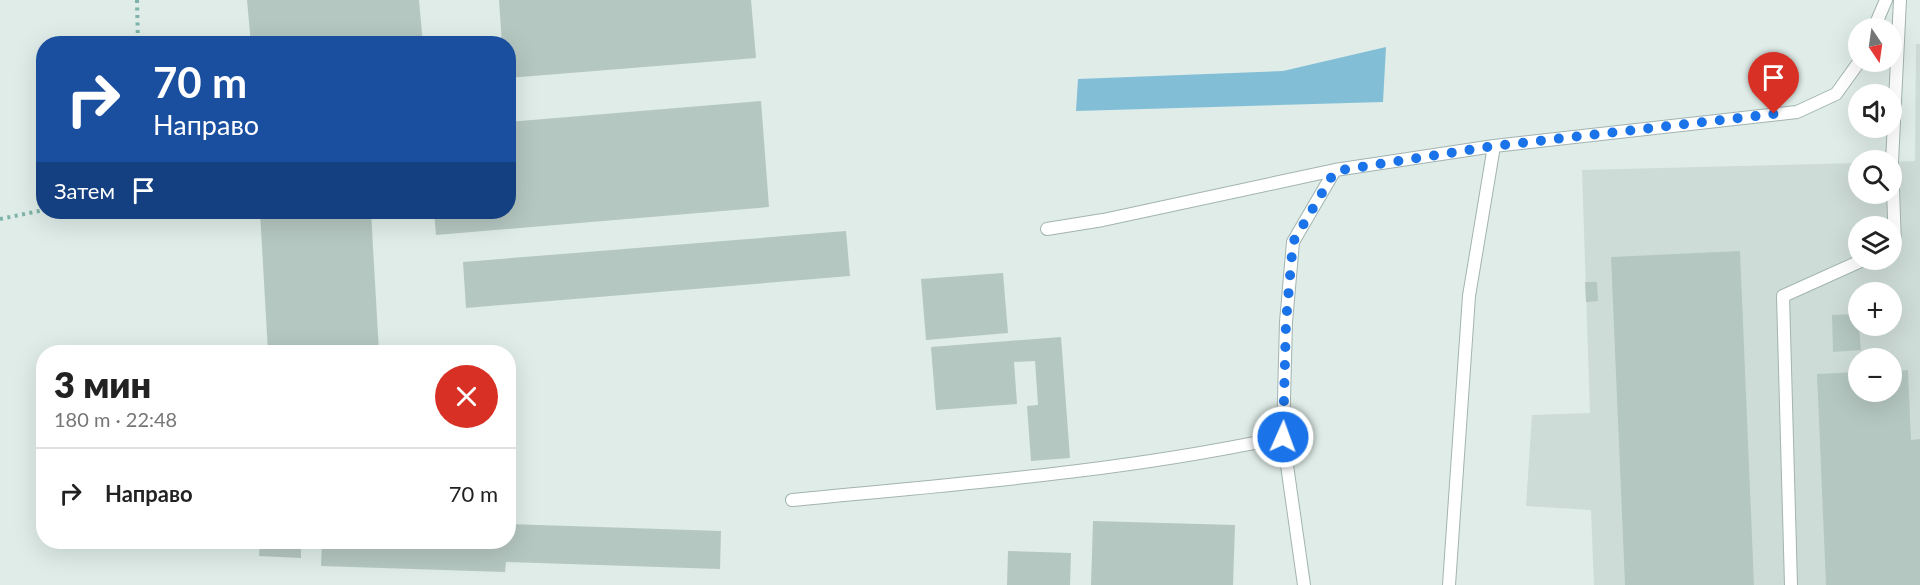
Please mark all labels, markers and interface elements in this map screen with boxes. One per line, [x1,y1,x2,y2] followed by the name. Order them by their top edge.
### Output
[1848,18,1902,72] north arrow
[1848,18,1902,402] map controls
[1748,52,1799,114] pin
[153,57,247,107] text: 70 m
[54,60,132,138] icon: right
[1757,61,1790,94] icon: arrive
[1848,84,1902,138] button: sound
[153,108,259,141] text: Направо
[1848,150,1902,204] button: search
[127,174,160,207] icon: arrive
[54,177,115,204] text: Затем
[1848,216,1902,270] button: layers
[1848,282,1902,336] button: +
[1848,348,1902,402] button: −
[54,362,151,406] text: 3 мин
[435,365,498,428] button: close
[1251,405,1315,469] position arrow
[54,407,177,431] text: 180 m · 22:48
[54,477,87,510] icon: right
[105,480,193,507] text: Направо
[449,480,498,507] text: 70 m

